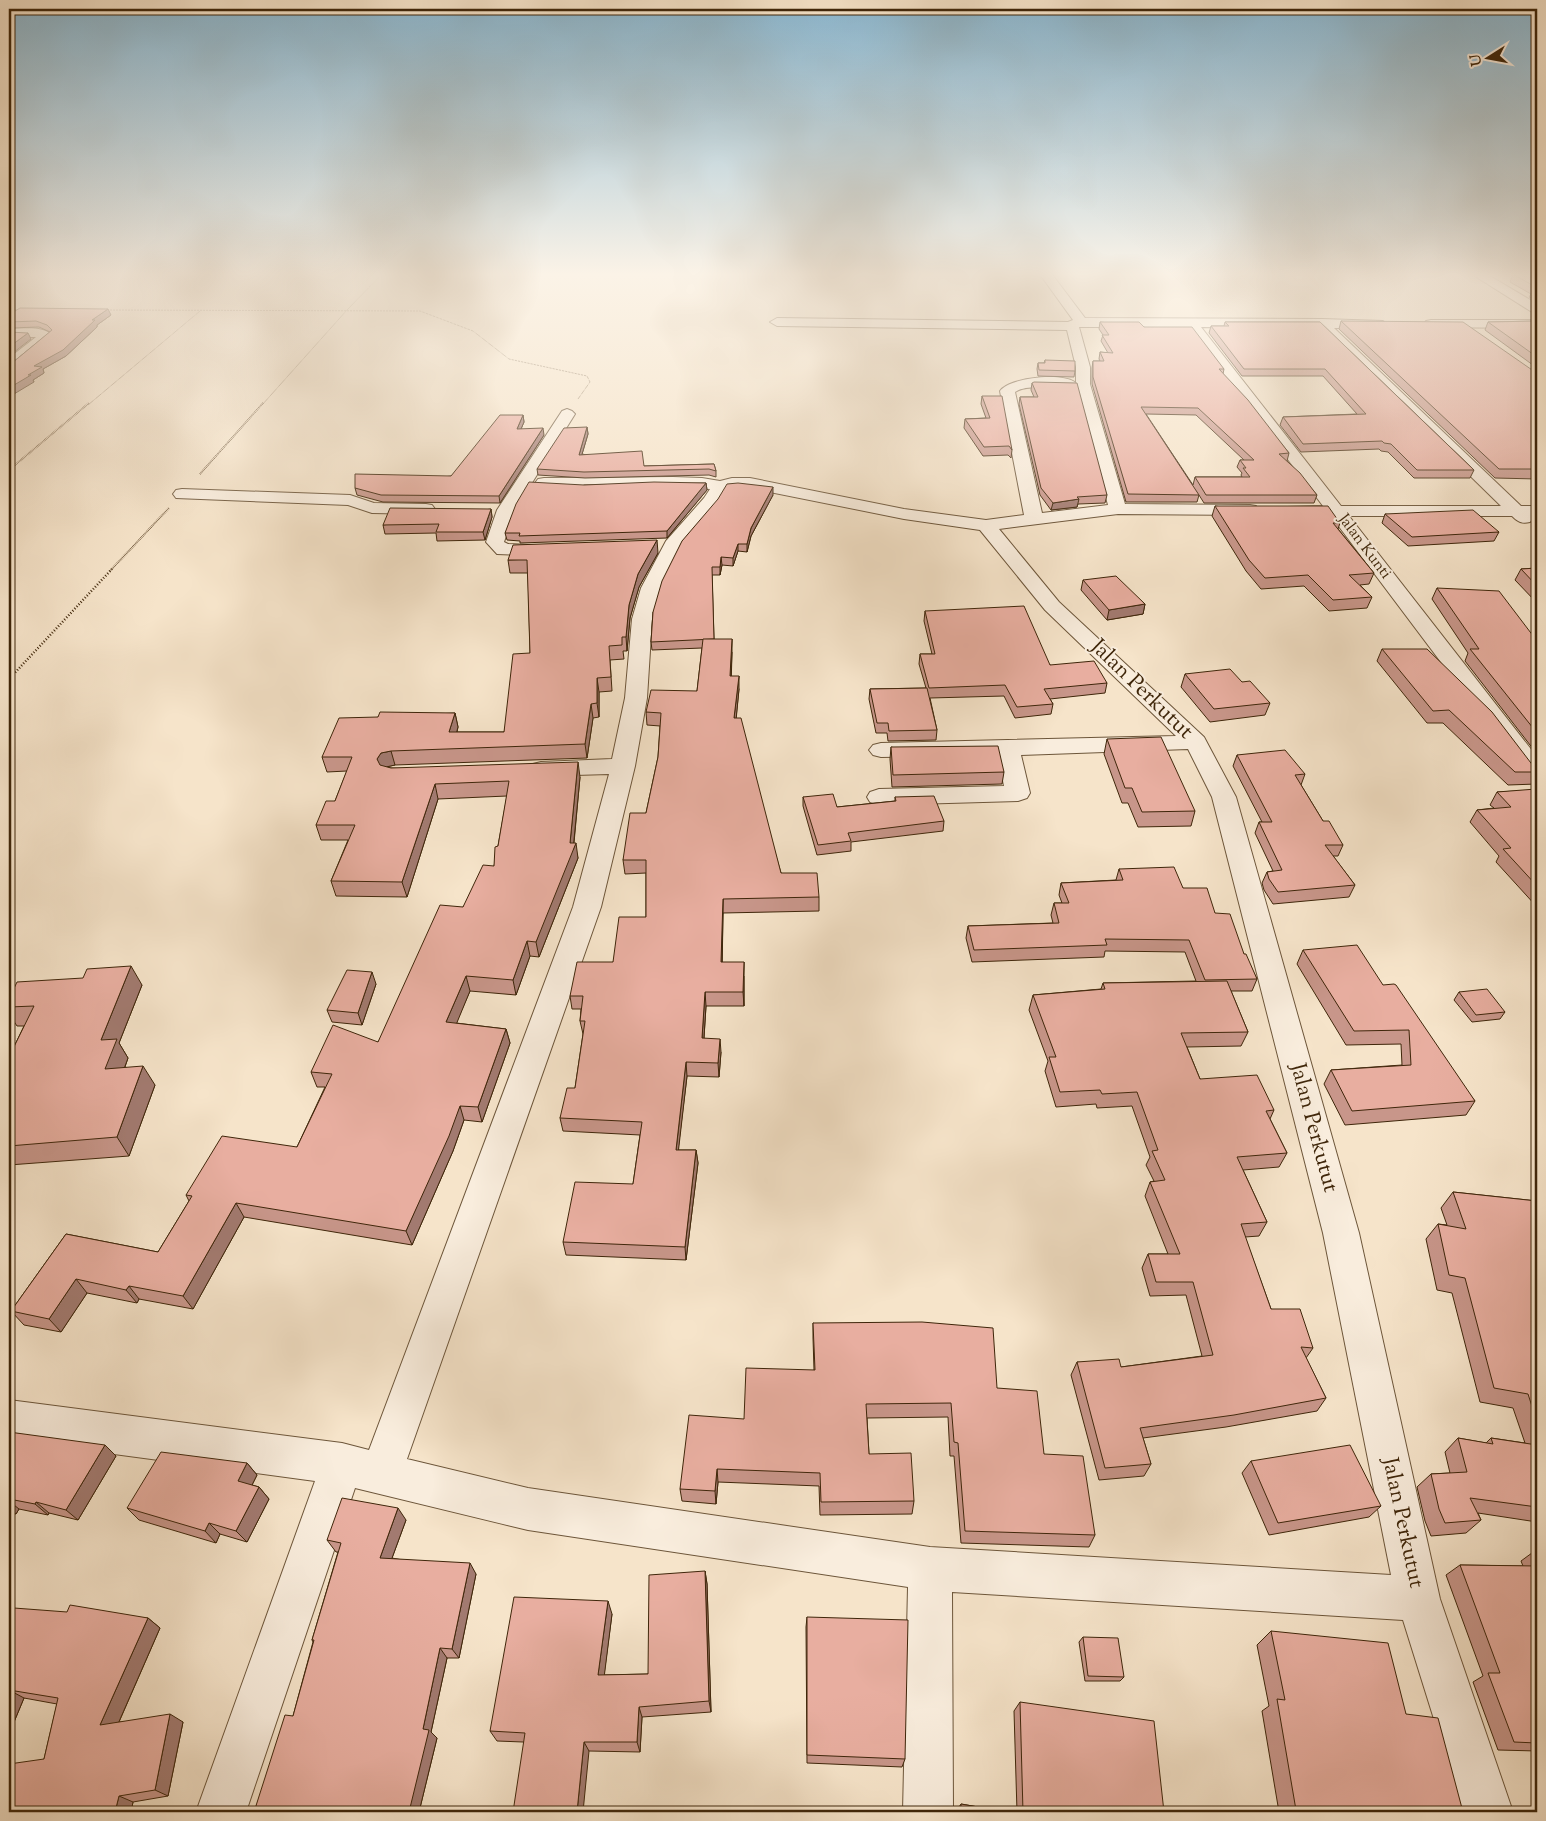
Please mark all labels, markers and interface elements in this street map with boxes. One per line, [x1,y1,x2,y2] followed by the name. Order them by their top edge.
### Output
[1464,32,1514,82] north arrow
[1466,52,1488,68] text: U
[1331,509,1396,585] street label: Jalan Kunti
[1082,632,1200,748] street label: Jalan Perkutut
[1280,1059,1346,1196] street label: Jalan Perkutut
[1372,1454,1432,1591] street label: Jalan Perkutut

